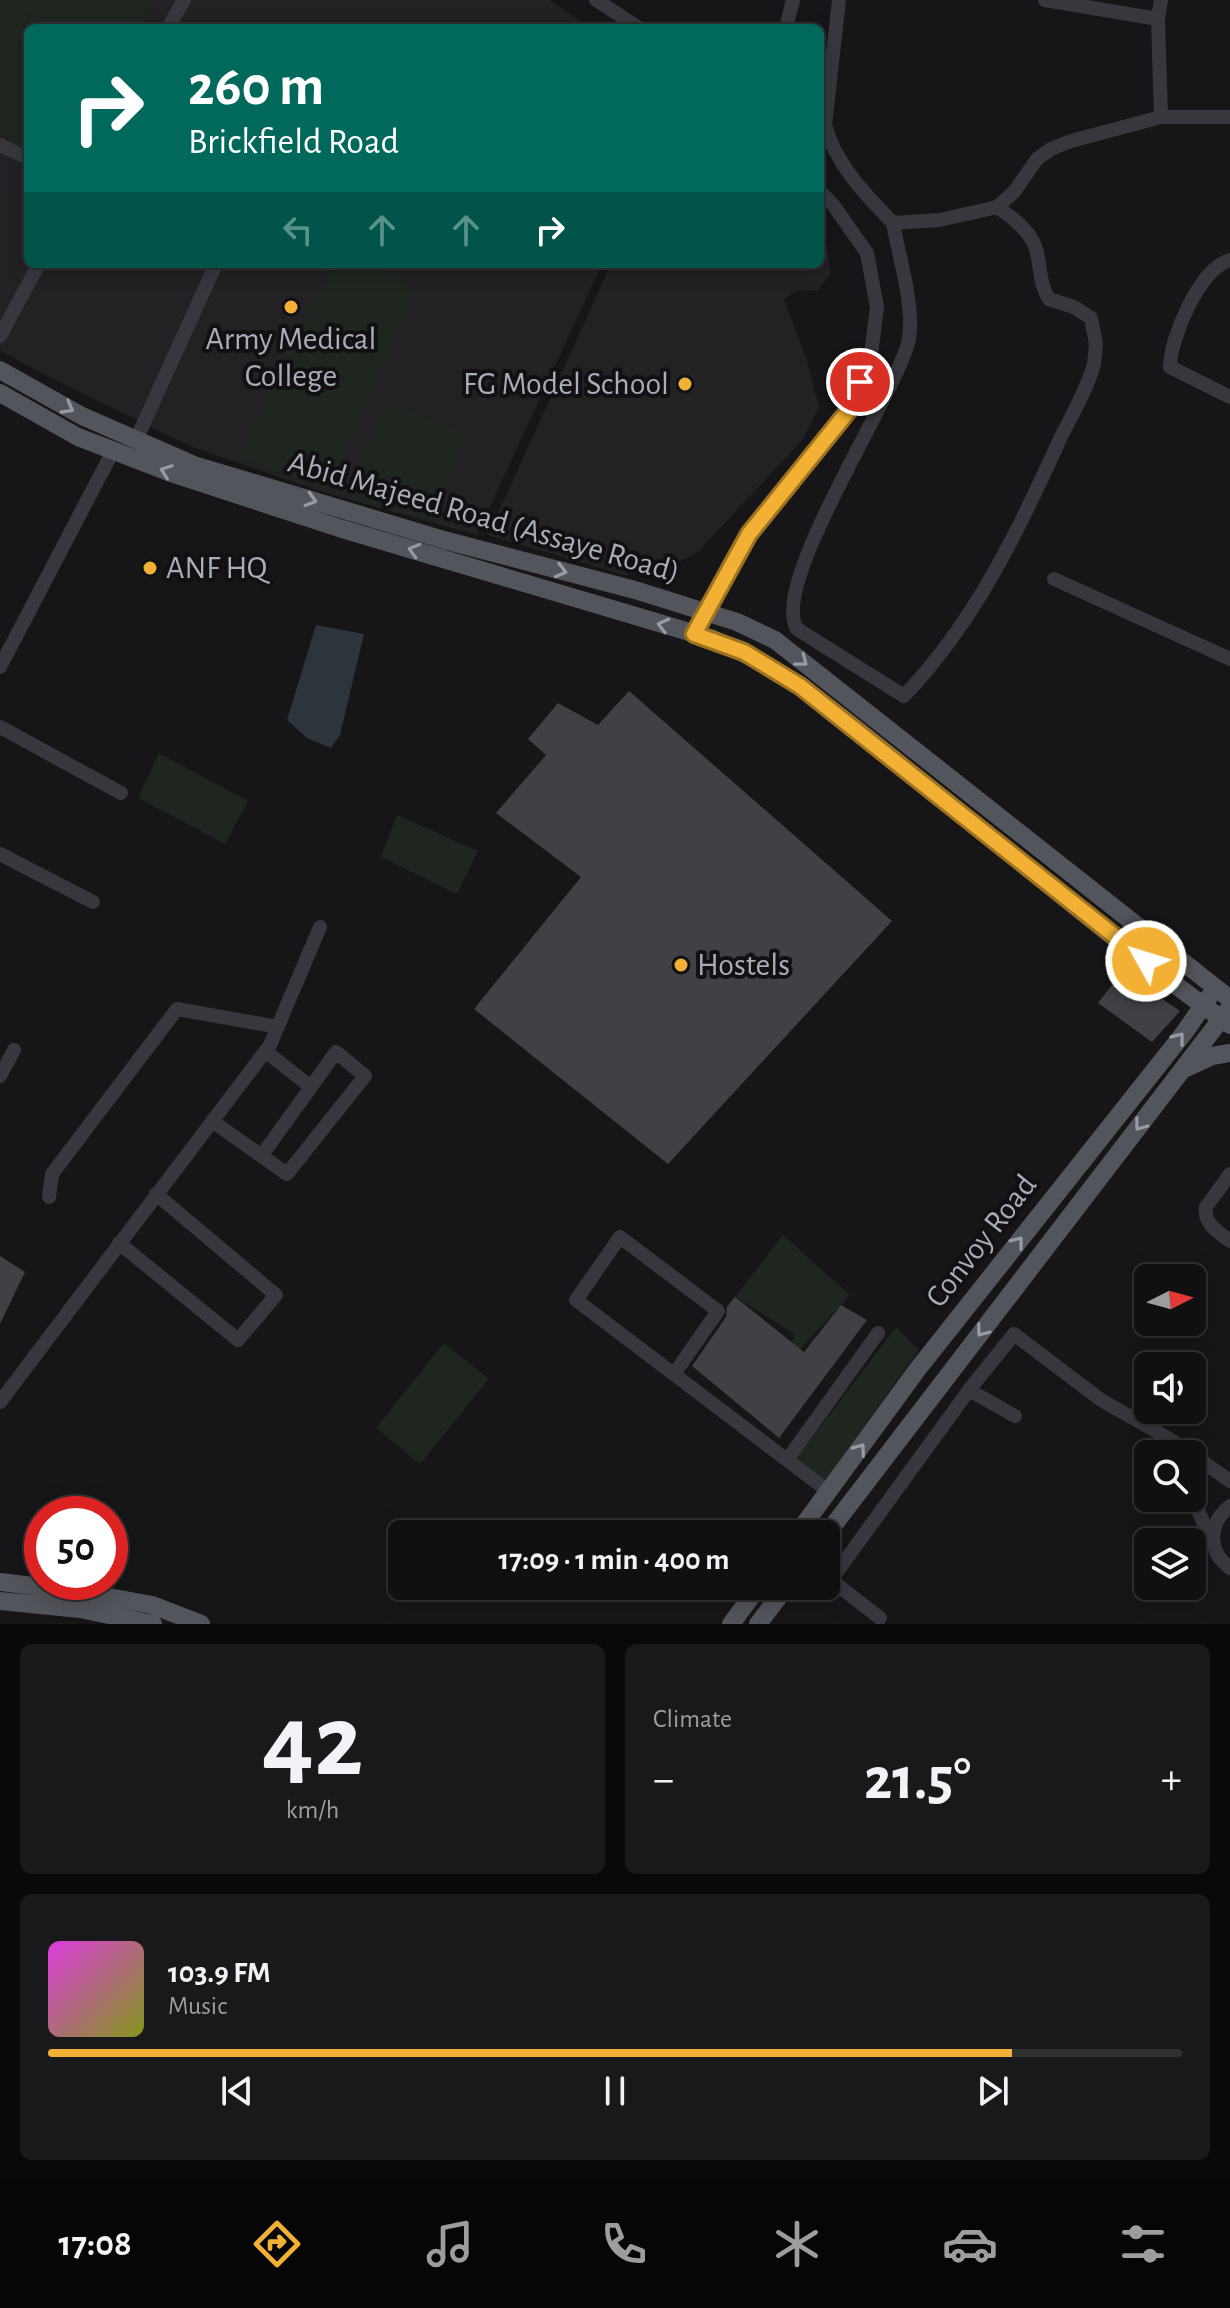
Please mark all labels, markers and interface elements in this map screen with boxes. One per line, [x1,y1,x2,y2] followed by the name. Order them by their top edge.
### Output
[56,56,160,160] icon: right
[188,59,324,115] text: 260 m
[188,124,399,160] text: Brickfield Road
[276,208,320,252] icon: left
[360,208,404,252] icon: ahead
[444,208,488,252] icon: ahead
[528,208,572,252] icon: right
[282,298,300,316] marker: Army Medical College
[206,323,376,392] place label: Army Medical College
[826,348,894,416] pin
[838,360,882,404] icon: arrive
[463,368,669,400] place label: FG Model School
[676,375,694,393] marker: FG Model School
[60,399,74,414] one-way arrow
[285,446,683,588] street label: Abid Majeed Road (Assaye Road)
[160,464,174,481] one-way arrow
[303,491,317,507] one-way arrow
[407,543,421,559] one-way arrow
[166,552,271,584] place label: ANF HQ
[141,559,159,577] marker: ANF HQ
[553,561,567,578] one-way arrow
[656,618,670,634] one-way arrow
[793,651,807,666] one-way arrow
[1104,919,1188,1003] position arrow
[697,949,790,981] place label: Hostels
[672,956,690,974] marker: Hostels
[1170,1032,1184,1047] one-way arrow
[1135,1116,1149,1131] one-way arrow
[920,1169,1042,1313] street label: Convoy Road
[1009,1236,1023,1251] one-way arrow
[1134,1264,1206,1336] north arrow
[1134,1264,1206,1600] map controls
[977,1322,991,1337] one-way arrow
[1134,1352,1206,1424] button: sound
[1134,1440,1206,1512] button: search
[850,1443,864,1457] one-way arrow
[24,1496,128,1600] speed limit sign: 50
[1134,1528,1206,1600] button: layers
[499,1545,729,1575] text: 17:09 · 1 min · 400 m
[262,1691,363,1795] text: 42
[653,1706,732,1732] text: Climate
[864,1750,971,1810] text: 21.5°
[653,1758,674,1802] text: −
[1161,1758,1182,1802] text: +
[286,1797,339,1823] text: km/h
[168,1958,271,1988] text: 103.9 FM
[168,1993,227,2019] text: Music
[215,2069,259,2113] icon: previous
[593,2069,637,2113] icon: pause
[971,2069,1015,2113] icon: next
[249,2216,305,2272] icon: directions
[422,2216,478,2272] icon: music
[596,2216,652,2272] icon: phone
[769,2216,825,2272] icon: climate
[942,2216,998,2272] icon: car
[1115,2216,1171,2272] icon: filters
[59,2226,132,2262] text: 17:08

